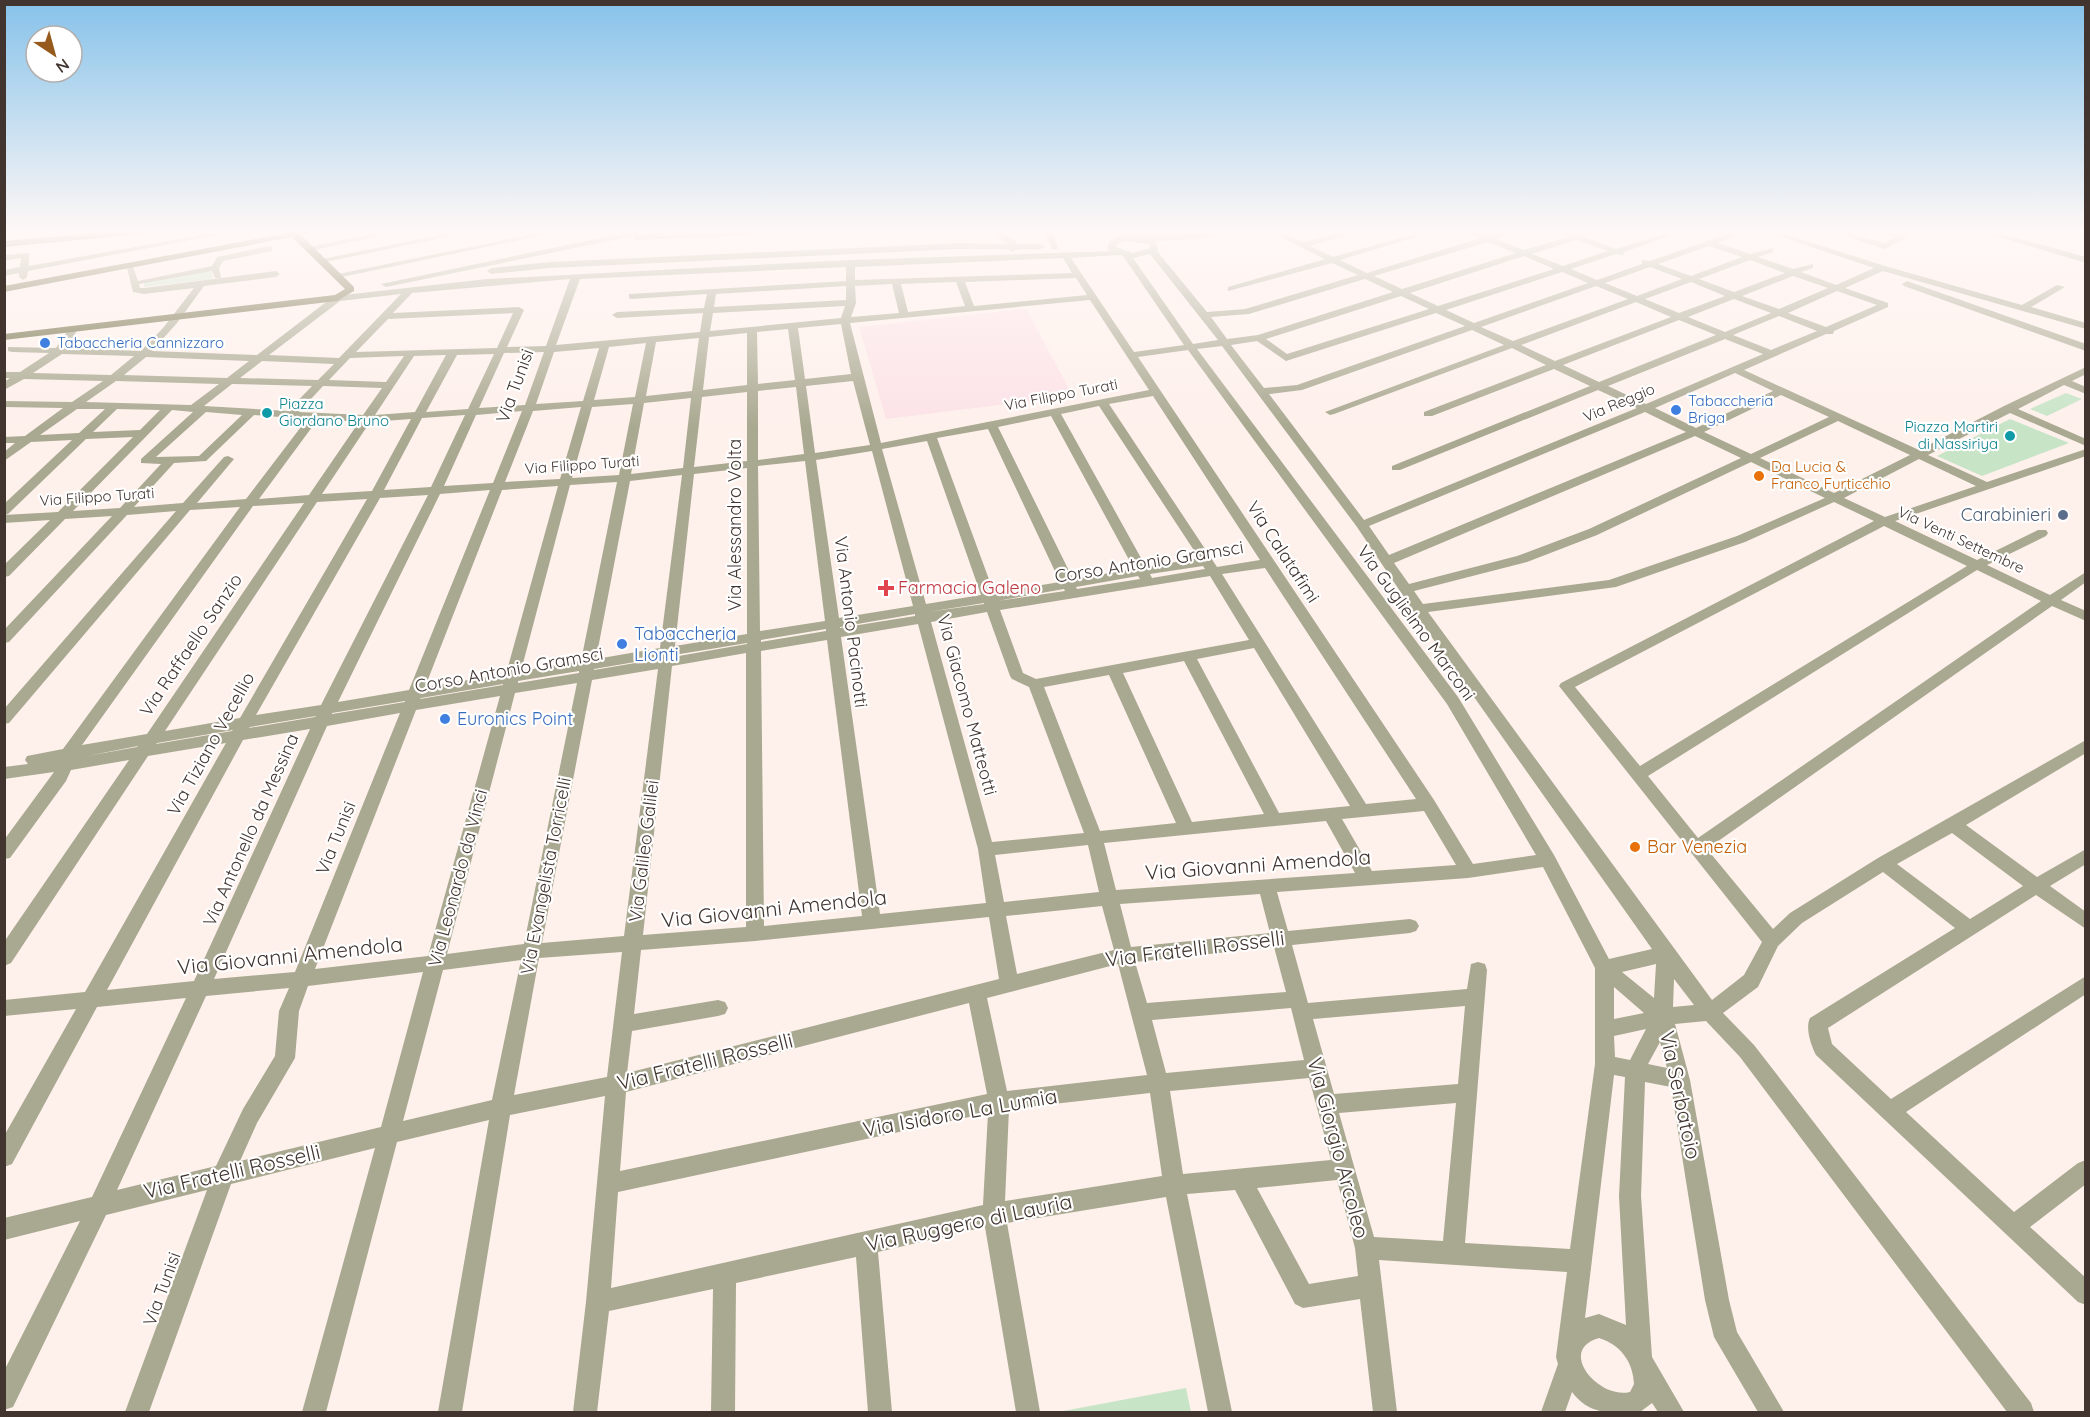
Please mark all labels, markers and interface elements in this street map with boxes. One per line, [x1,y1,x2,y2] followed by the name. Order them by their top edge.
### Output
[24,24,84,84] north arrow
[52,55,73,78] text: N
[57,333,224,352] place label: Tabaccheria Cannizzaro
[38,336,52,350] marker: Tabaccheria Cannizzaro
[491,346,539,426] street label: Via Tunisi
[1003,374,1119,415] street label: Via Filippo Turati
[1580,379,1657,426] street label: Via Reggio
[1688,391,1773,427] place label: Tabaccheria Briga
[279,394,389,430] place label: Piazza Giordano Bruno
[1669,403,1683,417] marker: Tabaccheria Briga
[260,406,274,420] marker: Piazza Giordano Bruno
[1905,417,1998,453] place label: Piazza Martiri di Nassiriya
[2003,429,2017,443] marker: Piazza Martiri di Nassiriya
[723,439,746,611] street label: Via Alessandro Volta
[524,451,640,478] street label: Via Filippo Turati
[1771,457,1891,493] place label: Da Lucia & Franco Furticchio
[1752,469,1766,483] marker: Da Lucia & Franco Furticchio
[39,483,155,510] street label: Via Filippo Turati
[1242,496,1325,607] street label: Via Calatafimi
[1895,502,2028,577] street label: Via Venti Settembre
[1961,503,2051,526] place label: Carabinieri
[2056,508,2070,522] marker: Carabinieri
[830,535,873,709] street label: Via Antonio Pacinotti
[1053,535,1245,588] street label: Corso Antonio Gramsci
[1352,540,1481,705] street label: Via Guglielmo Marconi
[134,569,247,721] street label: Via Raffaello Sanzio
[898,576,1041,599] place label: Farmacia Galeno
[879,581,893,595] marker: Farmacia Galeno
[932,612,1003,798] street label: Via Giacomo Matteotti
[634,622,737,666] place label: Tabaccheria Lionti
[615,637,629,651] marker: Tabaccheria Lionti
[413,642,605,697] street label: Corso Antonio Gramsci
[162,668,259,819] street label: Via Tiziano Vecellio
[457,707,573,730] place label: Euronics Point
[438,712,452,726] marker: Euronics Point
[198,730,304,930] street label: Via Antonello da Messina
[515,775,576,977] street label: Via Evangelista Torricelli
[623,779,664,923] street label: Via Galileo Galilei
[423,787,492,969] street label: Via Leonardo da Vinci
[310,798,361,878] street label: Via Tunisi
[1647,835,1747,858] place label: Bar Venezia
[1628,840,1642,854] marker: Bar Venezia
[1144,843,1372,885] street label: Via Giovanni Amendola
[660,883,888,933] street label: Via Giovanni Amendola
[1104,924,1286,972] street label: Via Fratelli Rosselli
[176,930,404,980] street label: Via Giovanni Amendola
[614,1027,795,1095] street label: Via Fratelli Rosselli
[1655,1028,1707,1162] street label: Via Serbatoio
[1302,1054,1376,1241] street label: Via Giorgio Arcoleo
[861,1082,1059,1142] street label: Via Isidoro La Lumia
[141,1138,323,1204] street label: Via Fratelli Rosselli
[863,1187,1074,1257] street label: Via Ruggero di Lauria
[138,1249,186,1329] street label: Via Tunisi

